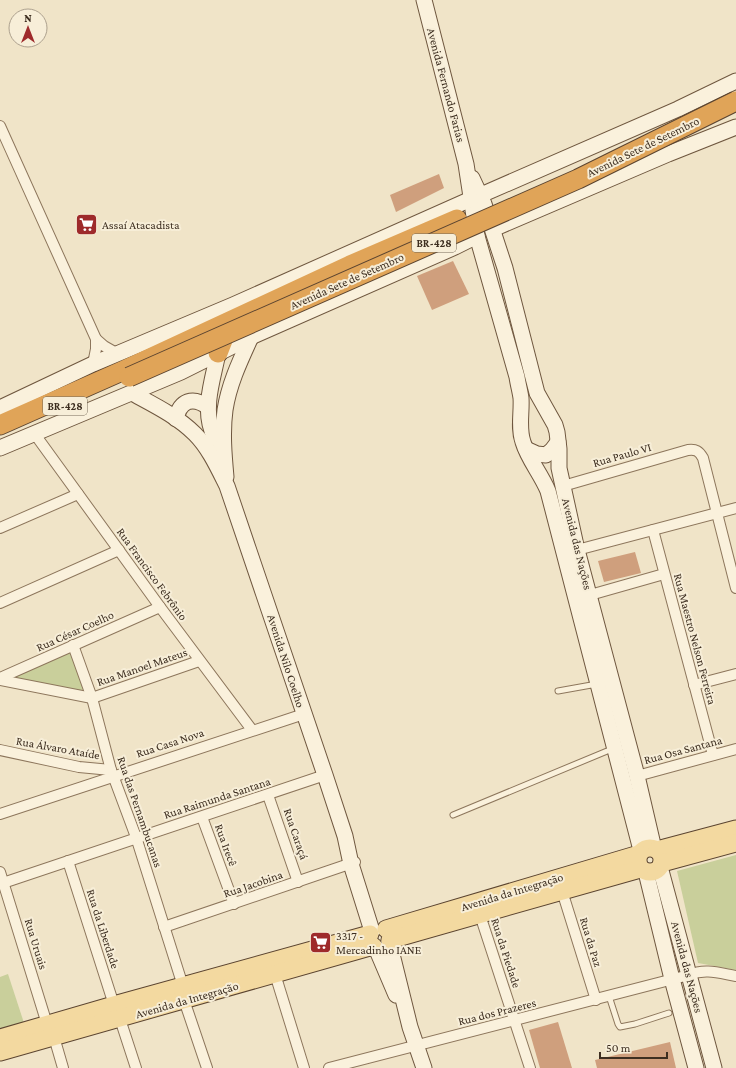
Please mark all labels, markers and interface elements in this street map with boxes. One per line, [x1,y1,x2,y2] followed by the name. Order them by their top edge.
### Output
[8,8,48,48] north arrow
[24,12,32,24] text: N
[424,26,468,144] street label: Avenida Fernando Farias
[585,114,701,180] street label: Avenida Sete de Setembro
[73,212,99,238] supermarket icon: Assaí Atacadista
[102,218,180,232] place label: Assaí Atacadista
[412,234,456,252] road number: BR-428
[288,250,406,312] street label: Avenida Sete de Setembro
[43,397,87,415] road number: BR-428
[591,440,653,470] street label: Rua Paulo VI
[559,497,595,592] street label: Avenida das Nações
[114,525,190,623] street label: Rua Francisco Febrônio
[671,572,719,707] street label: Rua Maestro Nelson Ferreira
[34,608,116,654] street label: Rua César Coelho
[264,613,308,709] street label: Avenida Nilo Coelho
[95,645,189,689] street label: Rua Manoel Mateus
[134,725,206,761] street label: Rua Casa Nova
[642,733,724,767] street label: Rua Osa Santana
[15,734,101,762] street label: Rua Álvaro Ataíde
[114,755,166,870] street label: Rua das Pernambucanas
[162,774,273,822] street label: Rua Raimunda Santana
[281,806,311,862] street label: Rua Caraçá
[212,822,240,868] street label: Rua Irecê
[221,867,285,901] street label: Rua Jacobina
[459,870,565,914] street label: Avenida da Integração
[84,887,122,971] street label: Rua da Liberdade
[577,915,605,969] street label: Rua da Paz
[488,916,524,990] street label: Rua da Piedade
[22,917,50,971] street label: Rua Uruais
[668,920,706,1015] street label: Avenida das Nações
[336,929,422,957] place label: 3317 - Mercadinho IANE
[308,930,334,956] supermarket icon: 3317 - Mercadinho IANE
[134,979,240,1021] street label: Avenida da Integração
[457,995,538,1028] street label: Rua dos Prazeres
[600,1034,667,1060] scale bar
[606,1041,631,1055] text: 50 m

